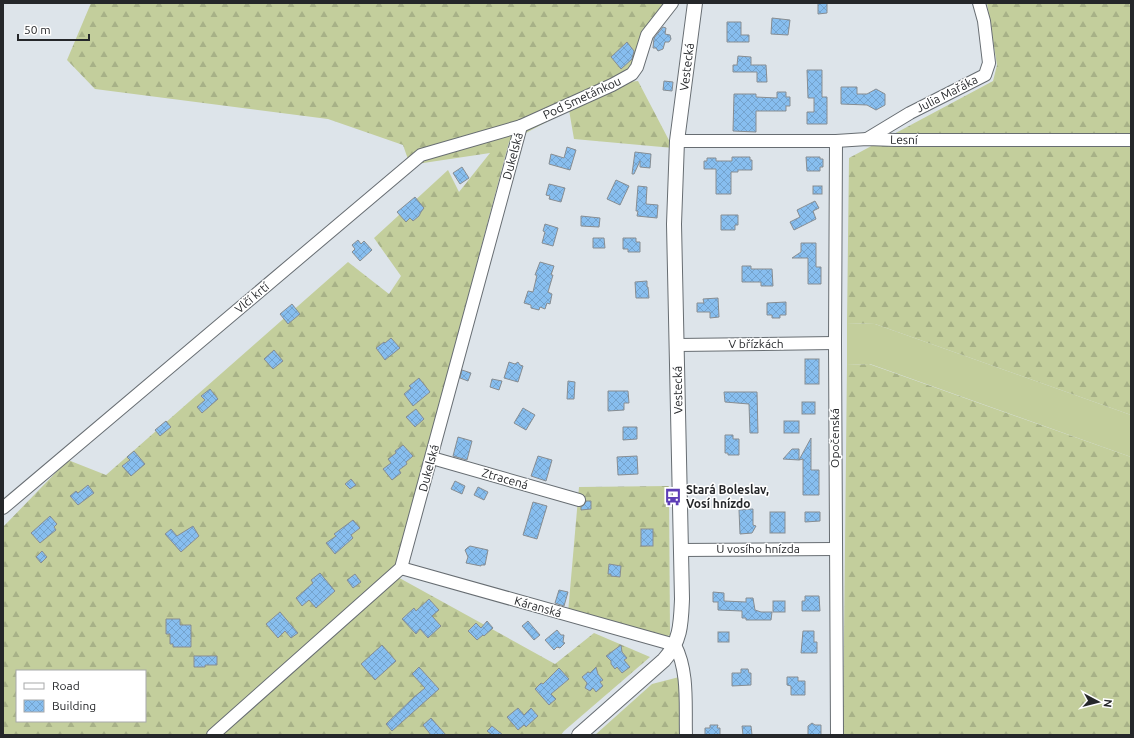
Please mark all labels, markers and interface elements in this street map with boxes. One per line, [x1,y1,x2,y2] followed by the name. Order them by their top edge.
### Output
[18,16,89,42] scale bar
[24,23,51,36] text: 50 m
[677,42,696,92] street label: Vestecká
[914,72,980,115] street label: Julia Mařáka
[541,74,623,121] street label: Pod Smetánkou
[500,131,525,181] street label: Dukelská
[890,133,919,146] street label: Lesní
[232,279,272,316] street label: Vlčí krtí
[728,337,784,350] street label: V břízkách
[671,366,684,414] street label: Vestecká
[828,408,841,468] street label: Opočenská
[416,443,441,493] street label: Dukelská
[481,466,530,491] street label: Ztracená
[686,483,769,510] place label: Stará Boleslav, Vosí hnízdo
[663,487,683,507] bus stop icon: Stará Boleslav, Vosí hnízdo
[716,542,800,555] street label: U vosího hnízda
[513,594,563,619] street label: Káranská
[16,670,146,722] legend
[52,679,80,692] text: Road
[1078,682,1118,722] north arrow
[1101,698,1114,708] text: N
[52,699,96,712] text: Building

